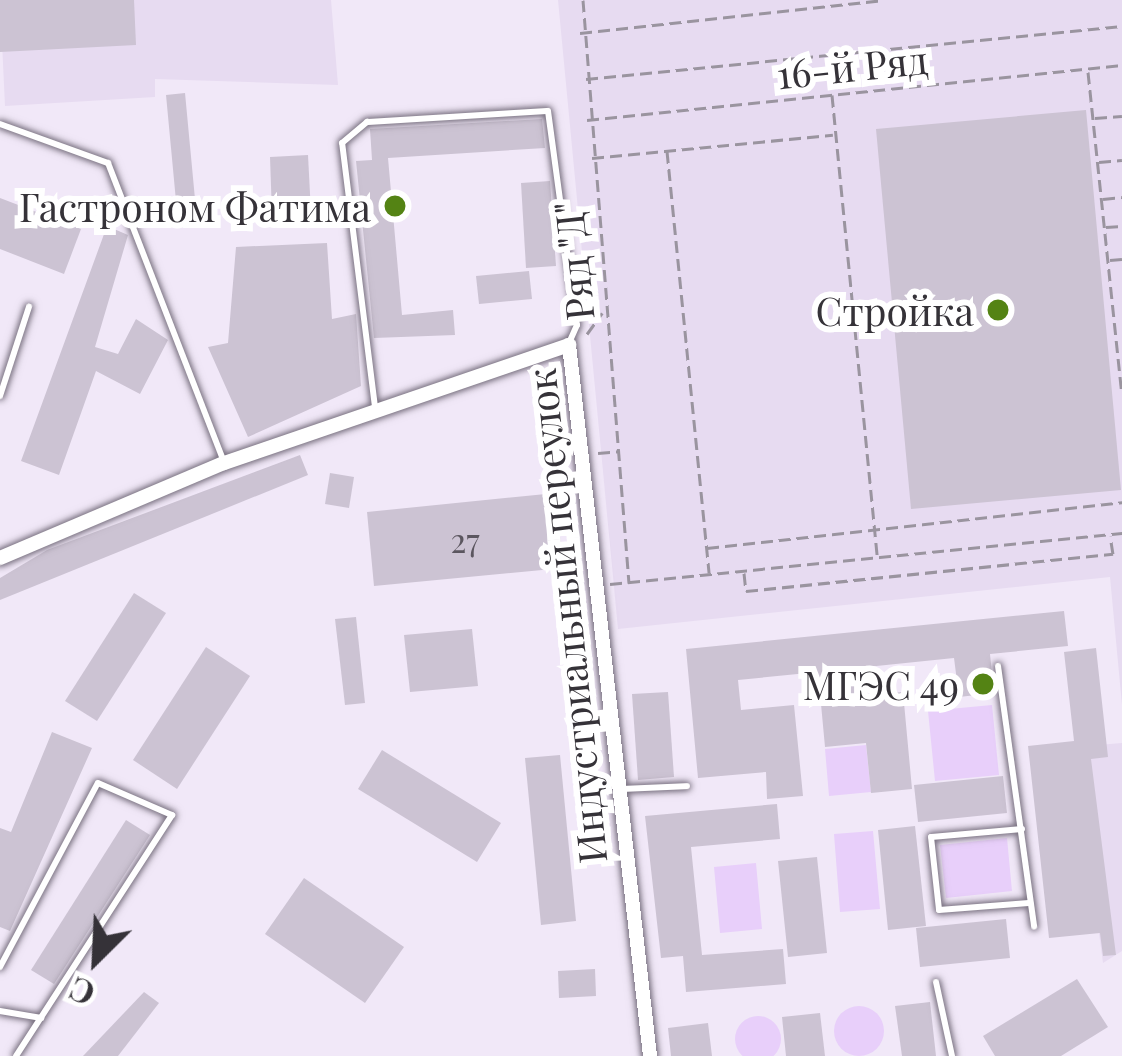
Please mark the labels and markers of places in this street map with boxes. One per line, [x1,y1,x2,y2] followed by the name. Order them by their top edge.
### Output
[19,183,371,229] place label: Гастроном Фатима
[382,193,408,219] marker: Гастроном Фатима
[815,287,974,333] place label: Стройка
[985,297,1011,323] marker: Стройка
[802,661,959,707] place label: МГЭС 49
[970,671,996,697] marker: МГЭС 49

